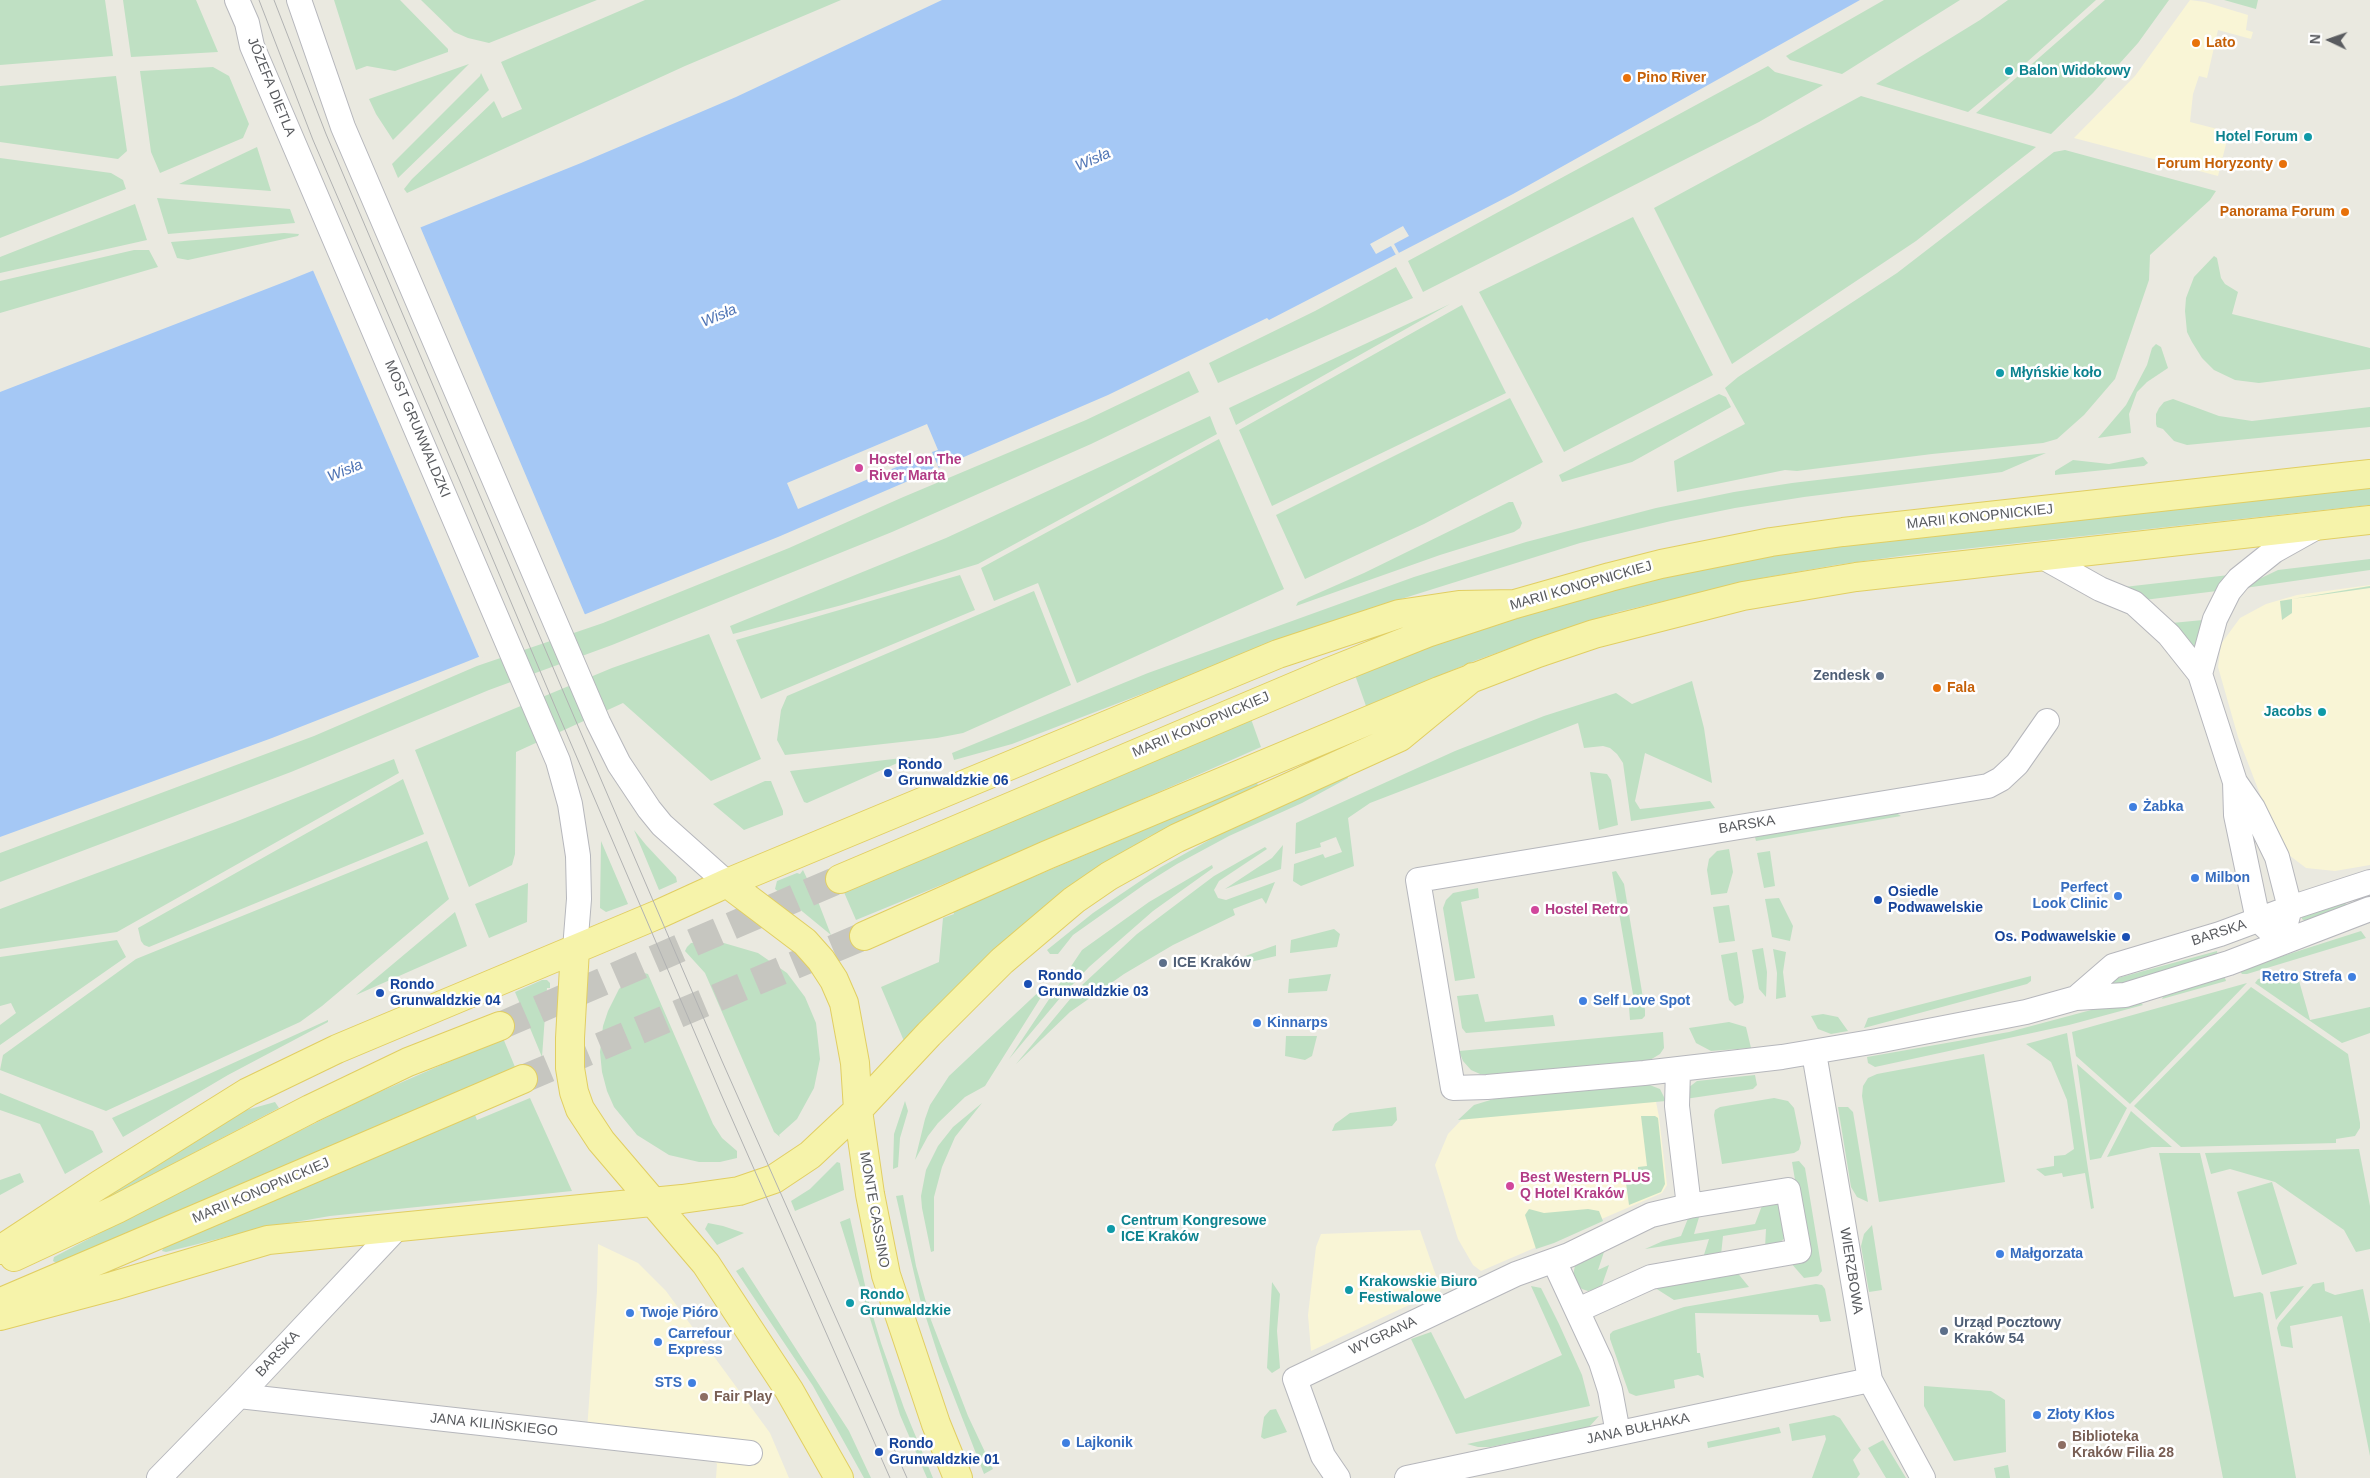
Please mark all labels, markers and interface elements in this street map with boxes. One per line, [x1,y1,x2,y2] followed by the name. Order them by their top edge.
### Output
[2305,15,2355,65] north arrow
[2307,34,2323,45] text: N
[243,35,299,139] street label: JÓZEFA DIETLA
[2206,35,2236,51] place label: Lato
[2190,37,2202,49] marker: Lato
[2019,63,2131,79] place label: Balon Widokowy
[2003,65,2015,77] marker: Balon Widokowy
[1637,70,1706,86] place label: Pino River
[1621,72,1633,84] marker: Pino River
[2216,129,2298,145] place label: Hotel Forum
[2302,131,2314,143] marker: Hotel Forum
[1073,145,1113,175] water label: Wisła
[2157,156,2273,172] place label: Forum Horyzonty
[2277,158,2289,170] marker: Forum Horyzonty
[2220,204,2335,220] place label: Panorama Forum
[2339,206,2351,218] marker: Panorama Forum
[699,301,739,331] water label: Wisła
[380,358,454,500] street label: MOST GRUNWALDZKI
[2010,365,2102,381] place label: Młyńskie koło
[1994,367,2006,379] marker: Młyńskie koło
[869,452,962,484] place label: Hostel on The River Marta
[325,456,365,486] water label: Wisła
[853,462,865,474] marker: Hostel on The River Marta
[1906,501,2054,533] street label: MARII KONOPNICKIEJ
[1508,558,1654,614] street label: MARII KONOPNICKIEJ
[1813,668,1870,684] place label: Zendesk
[1874,670,1886,682] marker: Zendesk
[1947,680,1975,696] place label: Fala
[1931,682,1943,694] marker: Fala
[1130,689,1272,761] street label: MARII KONOPNICKIEJ
[2264,704,2312,720] place label: Jacobs
[2316,706,2328,718] marker: Jacobs
[898,757,1008,790] place label: Rondo Grunwaldzkie 06
[882,767,894,779] marker: Rondo Grunwaldzkie 06
[2143,799,2183,815] place label: Żabka
[2127,801,2139,813] marker: Żabka
[1718,812,1776,838] street label: BARSKA
[2205,870,2250,886] place label: Milbon
[2189,872,2201,884] marker: Milbon
[2033,880,2108,912] place label: Perfect Look Clinic
[1888,884,1983,916] place label: Osiedle Podwawelskie
[2112,890,2124,902] marker: Perfect Look Clinic
[1872,894,1884,906] marker: Osiedle Podwawelskie
[1545,902,1628,918] place label: Hostel Retro
[1529,904,1541,916] marker: Hostel Retro
[2189,916,2249,950] street label: BARSKA
[1995,929,2116,945] place label: Os. Podwawelskie
[2120,931,2132,943] marker: Os. Podwawelskie
[1173,955,1251,971] place label: ICE Kraków
[1157,957,1169,969] marker: ICE Kraków
[1038,968,1148,1000] place label: Rondo Grunwaldzkie 03
[2262,969,2342,985] place label: Retro Strefa
[2346,971,2358,983] marker: Retro Strefa
[390,977,500,1010] place label: Rondo Grunwaldzkie 04
[1022,978,1034,990] marker: Rondo Grunwaldzkie 03
[374,987,386,999] marker: Rondo Grunwaldzkie 04
[1593,993,1690,1009] place label: Self Love Spot
[1577,995,1589,1007] marker: Self Love Spot
[1267,1015,1328,1031] place label: Kinnarps
[1251,1017,1263,1029] marker: Kinnarps
[856,1151,892,1269] street label: MONTE CASSINO
[190,1155,332,1227] street label: MARII KONOPNICKIEJ
[1520,1170,1650,1202] place label: Best Western PLUS Q Hotel Kraków
[1504,1180,1516,1192] marker: Best Western PLUS Q Hotel Kraków
[1121,1213,1266,1246] place label: Centrum Kongresowe ICE Kraków
[1105,1223,1117,1235] marker: Centrum Kongresowe ICE Kraków
[1836,1227,1866,1315] street label: WIERZBOWA
[2010,1246,2083,1262] place label: Małgorzata
[1994,1248,2006,1260] marker: Małgorzata
[1359,1274,1477,1306] place label: Krakowskie Biuro Festiwalowe
[1343,1284,1355,1296] marker: Krakowskie Biuro Festiwalowe
[860,1287,951,1320] place label: Rondo Grunwaldzkie
[844,1297,856,1309] marker: Rondo Grunwaldzkie
[640,1305,718,1321] place label: Twoje Pióro
[624,1307,636,1319] marker: Twoje Pióro
[1347,1313,1419,1359] street label: WYGRANA
[1954,1315,2061,1348] place label: Urząd Pocztowy Kraków 54
[1938,1325,1950,1337] marker: Urząd Pocztowy Kraków 54
[668,1326,732,1358] place label: Carrefour Express
[252,1328,304,1380] street label: BARSKA
[652,1336,664,1348] marker: Carrefour Express
[655,1375,682,1391] place label: STS
[686,1377,698,1389] marker: STS
[714,1389,772,1405] place label: Fair Play
[698,1391,710,1403] marker: Fair Play
[2047,1407,2115,1423] place label: Złoty Kłos
[2031,1409,2043,1421] marker: Złoty Kłos
[429,1410,559,1440] street label: JANA KILIŃSKIEGO
[1585,1410,1691,1448] street label: JANA BUŁHAKA
[2072,1429,2174,1461] place label: Biblioteka Kraków Filia 28
[1076,1435,1133,1451] place label: Lajkonik
[889,1436,999,1468] place label: Rondo Grunwaldzkie 01
[1060,1437,1072,1449] marker: Lajkonik
[2056,1439,2068,1451] marker: Biblioteka Kraków Filia 28
[873,1446,885,1458] marker: Rondo Grunwaldzkie 01

